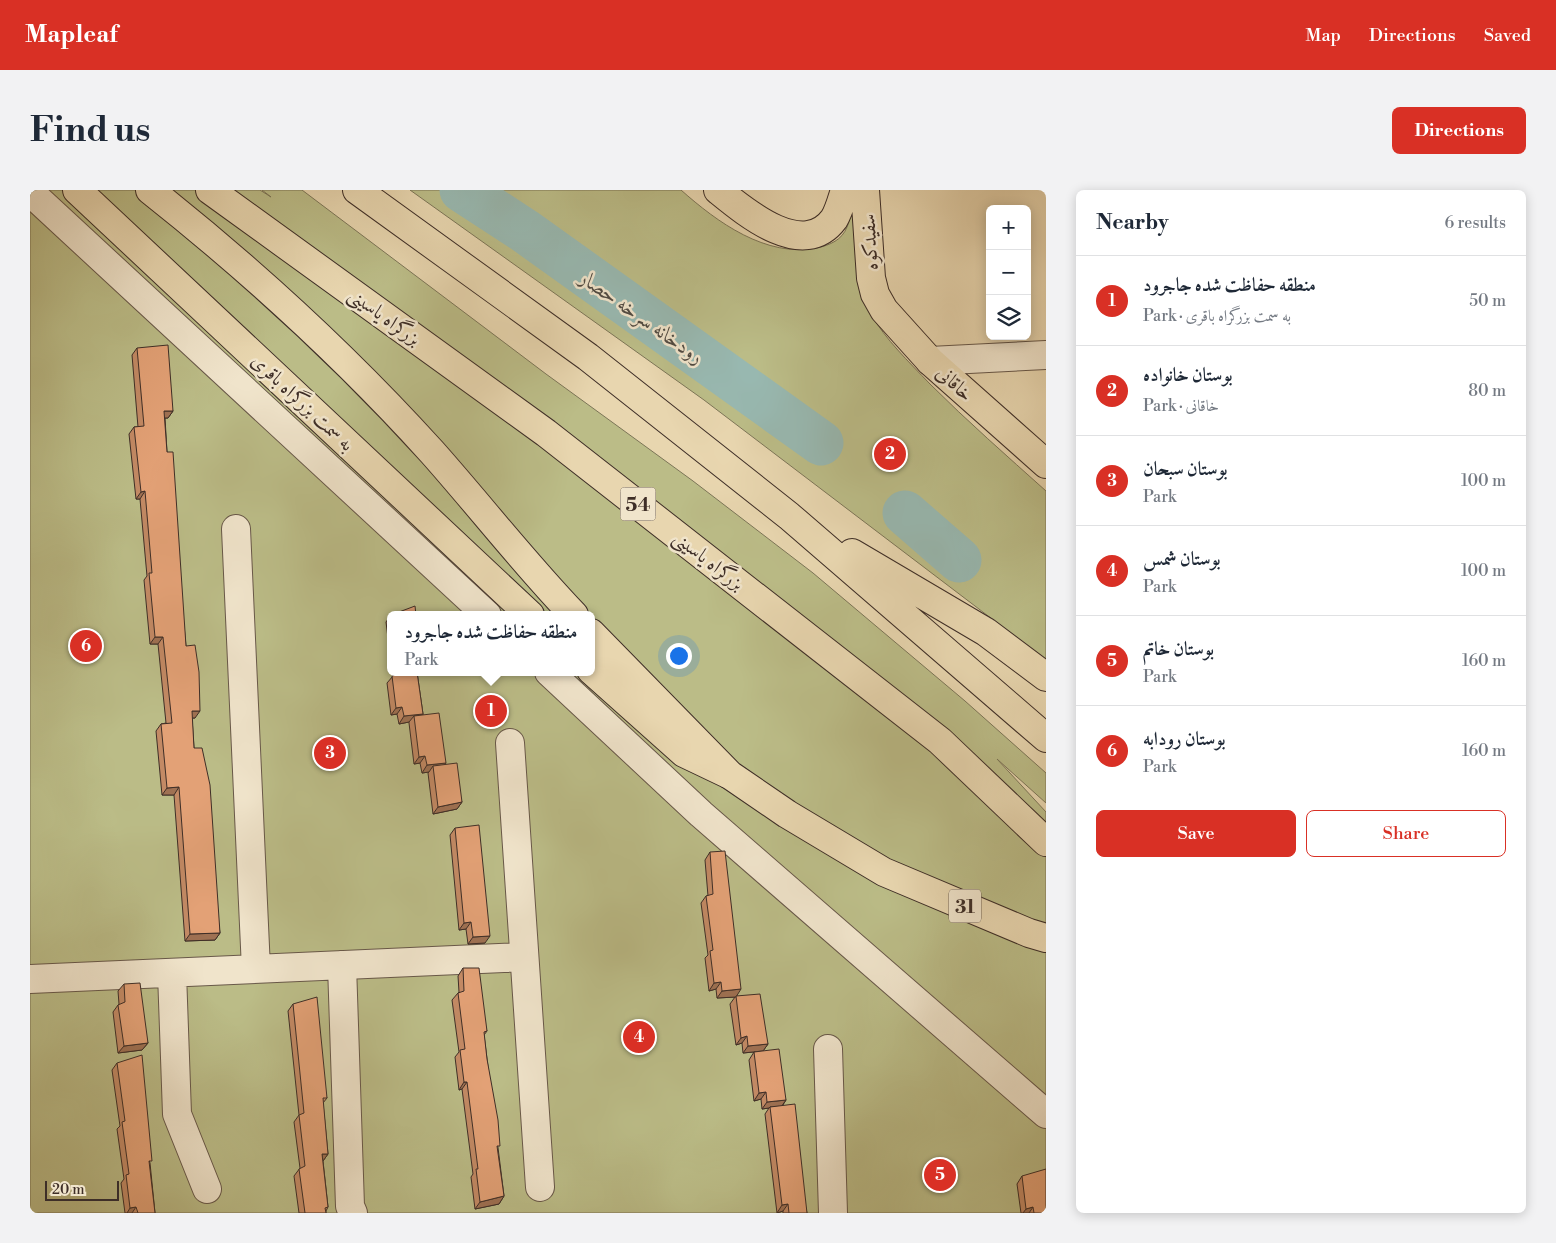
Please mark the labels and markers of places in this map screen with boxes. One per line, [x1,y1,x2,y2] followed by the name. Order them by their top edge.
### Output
[874,435,906,473] pin: 2
[70,627,102,665] pin: 6
[475,692,507,730] pin: 1
[314,734,346,772] pin: 3
[623,1018,655,1056] pin: 4
[924,1156,956,1194] pin: 5

